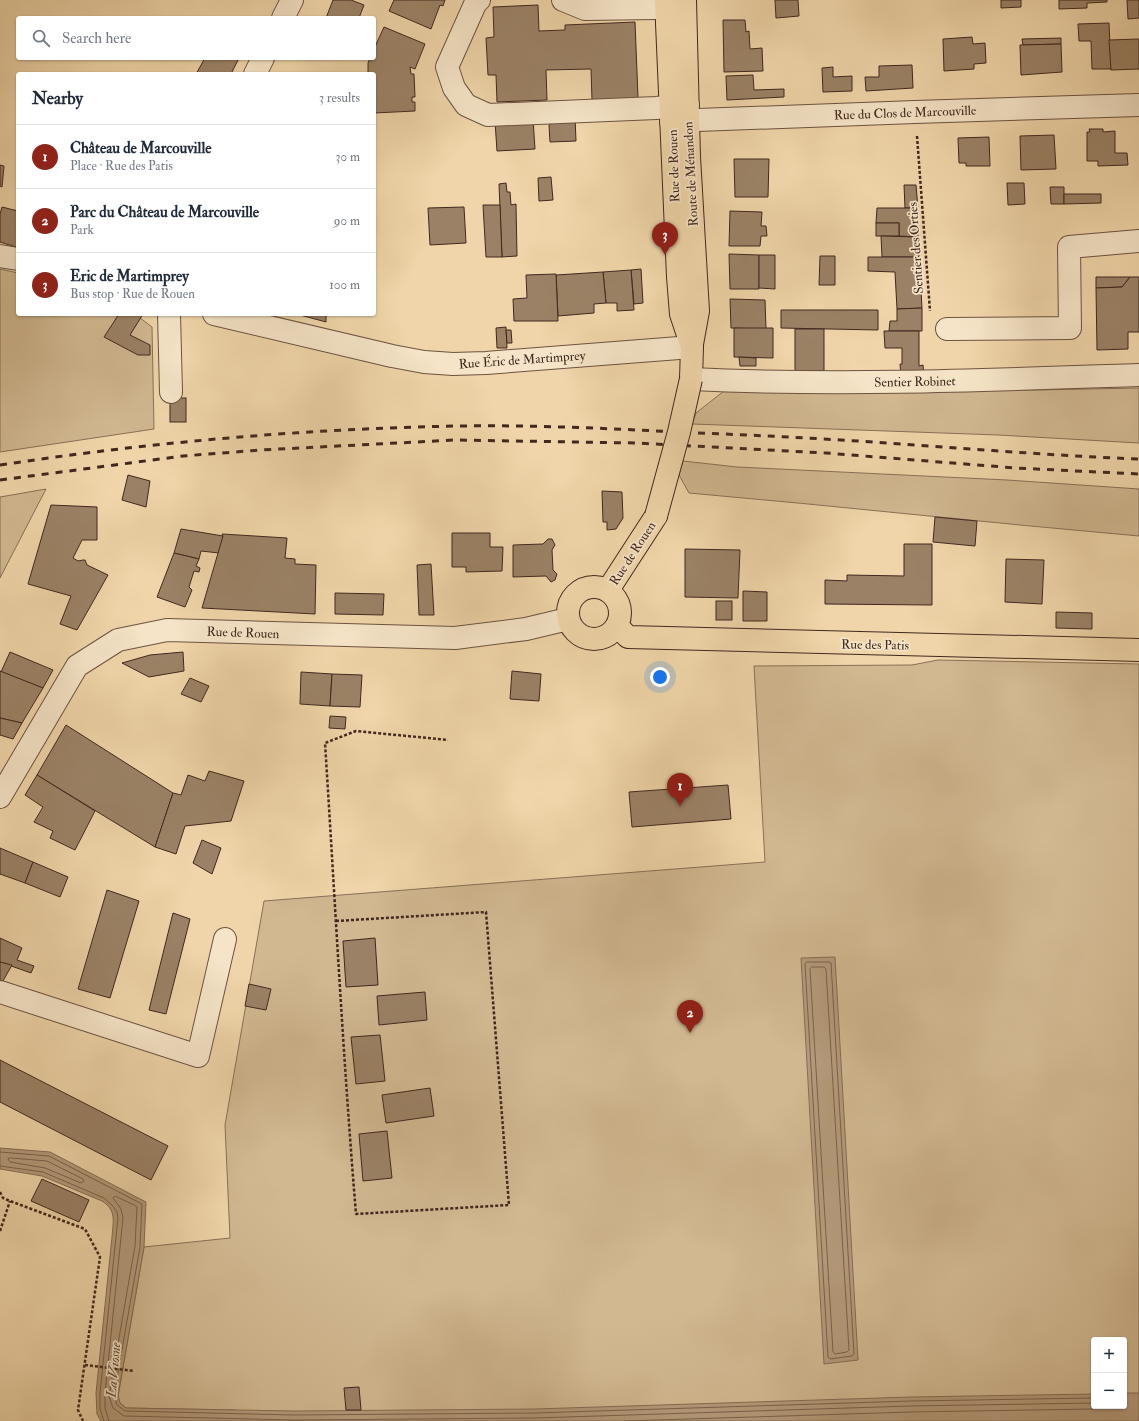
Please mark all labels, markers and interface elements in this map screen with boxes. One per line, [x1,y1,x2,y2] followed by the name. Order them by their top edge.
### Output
[16,16,376,60] search box
[30,27,52,49] icon: search
[62,29,131,48] text: Search here
[32,88,83,109] text: Nearby
[319,90,360,106] text: 3 results
[833,102,977,123] street label: Rue du Clos de Marcouville
[680,121,702,227] street label: Route de Ménandon
[665,129,683,203] street label: Rue de Rouen
[70,139,212,158] text: Château de Marcouville
[43,149,47,165] text: 1
[336,149,360,165] text: 30 m
[70,158,173,174] text: Place · Rue des Patis
[905,201,927,294] street label: Sentier des Orties
[70,203,259,222] text: Parc du Château de Marcouville
[42,213,48,229] text: 2
[334,213,360,229] text: 90 m
[70,222,94,238] text: Park
[652,222,678,255] pin: 3
[70,267,189,286] text: Eric de Martimprey
[43,277,48,293] text: 3
[329,277,360,293] text: 100 m
[70,286,195,302] text: Bus stop · Rue de Rouen
[458,347,586,373] street label: Rue Éric de Martimprey
[874,373,956,391] street label: Sentier Robinet
[606,518,660,588] street label: Rue de Rouen
[206,624,280,642] street label: Rue de Rouen
[841,636,910,654] street label: Rue des Patis
[650,667,670,687] your location
[667,773,693,806] pin: 1
[677,1000,703,1033] pin: 2
[1091,1337,1127,1409] map controls
[1091,1337,1127,1373] button: +
[103,1341,124,1399] water label: La Viosne
[1091,1373,1127,1409] button: −

